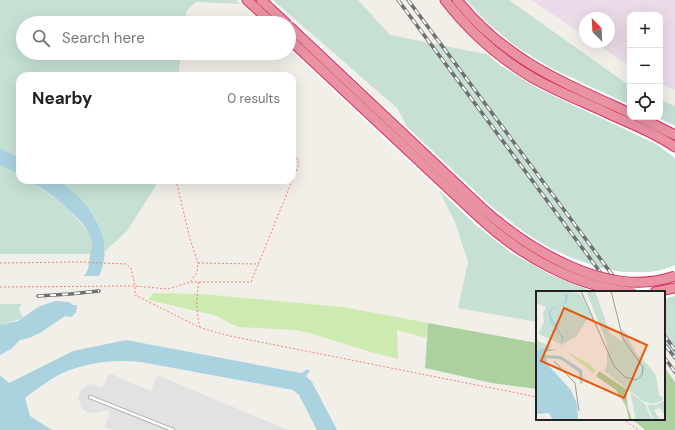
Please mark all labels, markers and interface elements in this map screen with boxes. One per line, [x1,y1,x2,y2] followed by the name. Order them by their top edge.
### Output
[579,12,615,48] north arrow
[627,12,663,120] map controls
[627,12,663,48] button: +
[16,16,296,60] search box
[30,27,52,49] icon: search
[62,28,145,48] text: Search here
[627,48,663,84] button: −
[627,84,663,120] button: locate
[32,87,92,109] text: Nearby
[227,90,280,107] text: 0 results
[536,291,665,420] inset map

